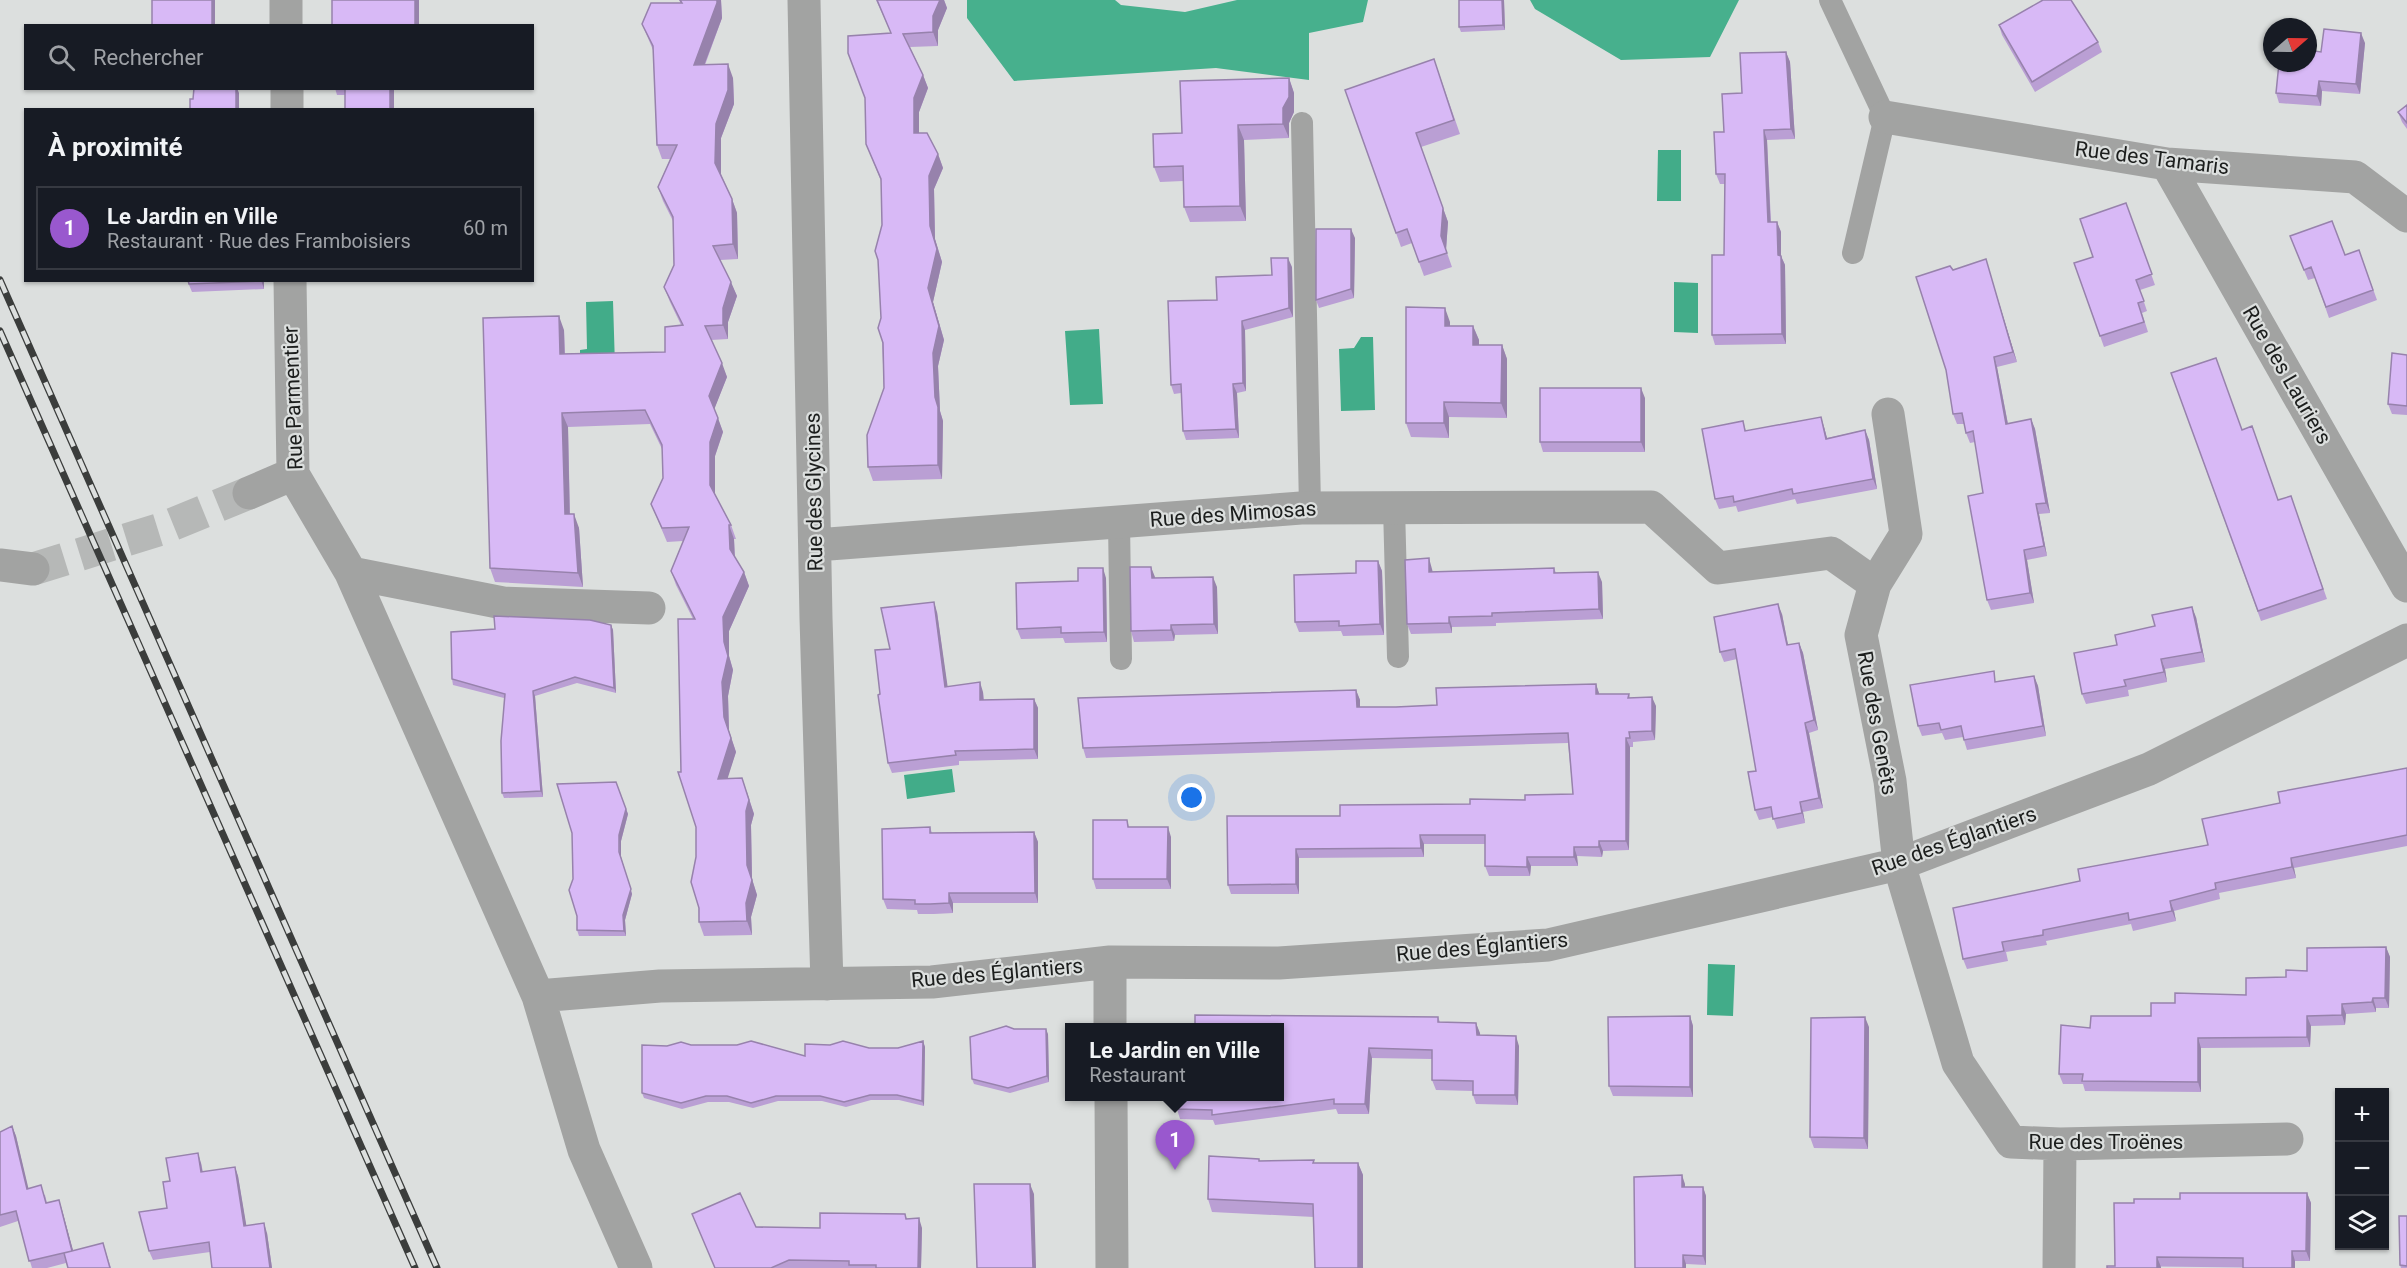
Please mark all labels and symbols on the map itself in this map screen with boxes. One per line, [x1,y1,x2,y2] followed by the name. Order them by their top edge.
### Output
[2263,18,2317,72] north arrow
[2074,137,2230,179] street label: Rue des Tamaris
[2238,302,2336,448] street label: Rue des Lauriers
[278,326,308,470] street label: Rue Parmentier
[801,412,827,572] street label: Rue des Glycines
[1149,496,1317,532] street label: Rue des Mimosas
[1853,649,1901,797] street label: Rue des Genêts
[1177,783,1206,812] your location
[1868,802,2040,880] street label: Rue des Églantiers
[1395,928,1569,966] street label: Rue des Églantiers
[910,954,1084,992] street label: Rue des Églantiers
[1156,1120,1194,1170] pin: 1
[2029,1130,2183,1154] street label: Rue des Troënes

